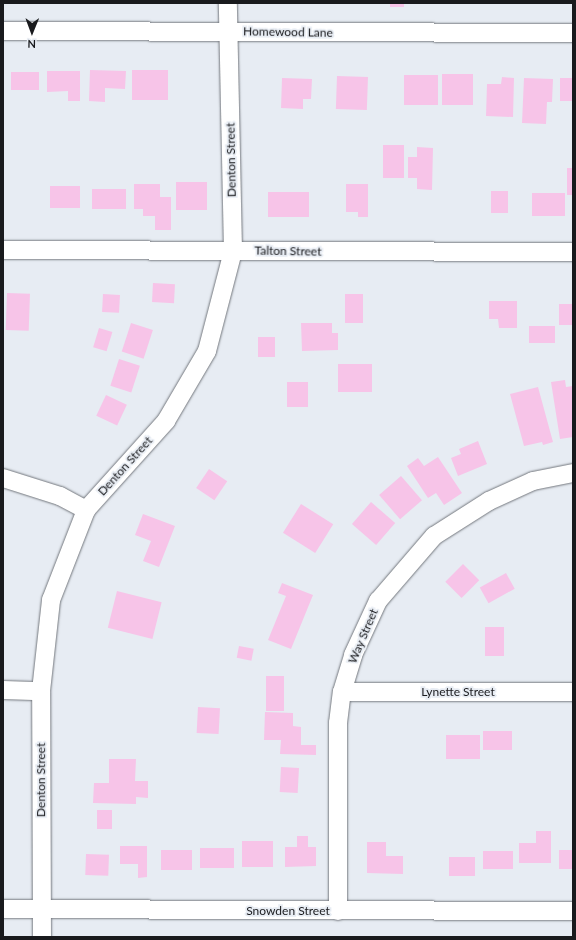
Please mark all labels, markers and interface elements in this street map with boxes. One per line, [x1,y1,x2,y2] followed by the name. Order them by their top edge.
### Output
[12,12,52,52] north arrow
[243,24,333,40] street label: Homewood Lane
[27,38,36,51] text: N
[223,123,239,197] street label: Denton Street
[254,243,322,259] street label: Talton Street
[95,434,155,498] street label: Denton Street
[345,606,381,666] street label: Way Street
[421,685,495,699] street label: Lynette Street
[34,743,48,817] street label: Denton Street
[246,904,330,918] street label: Snowden Street

